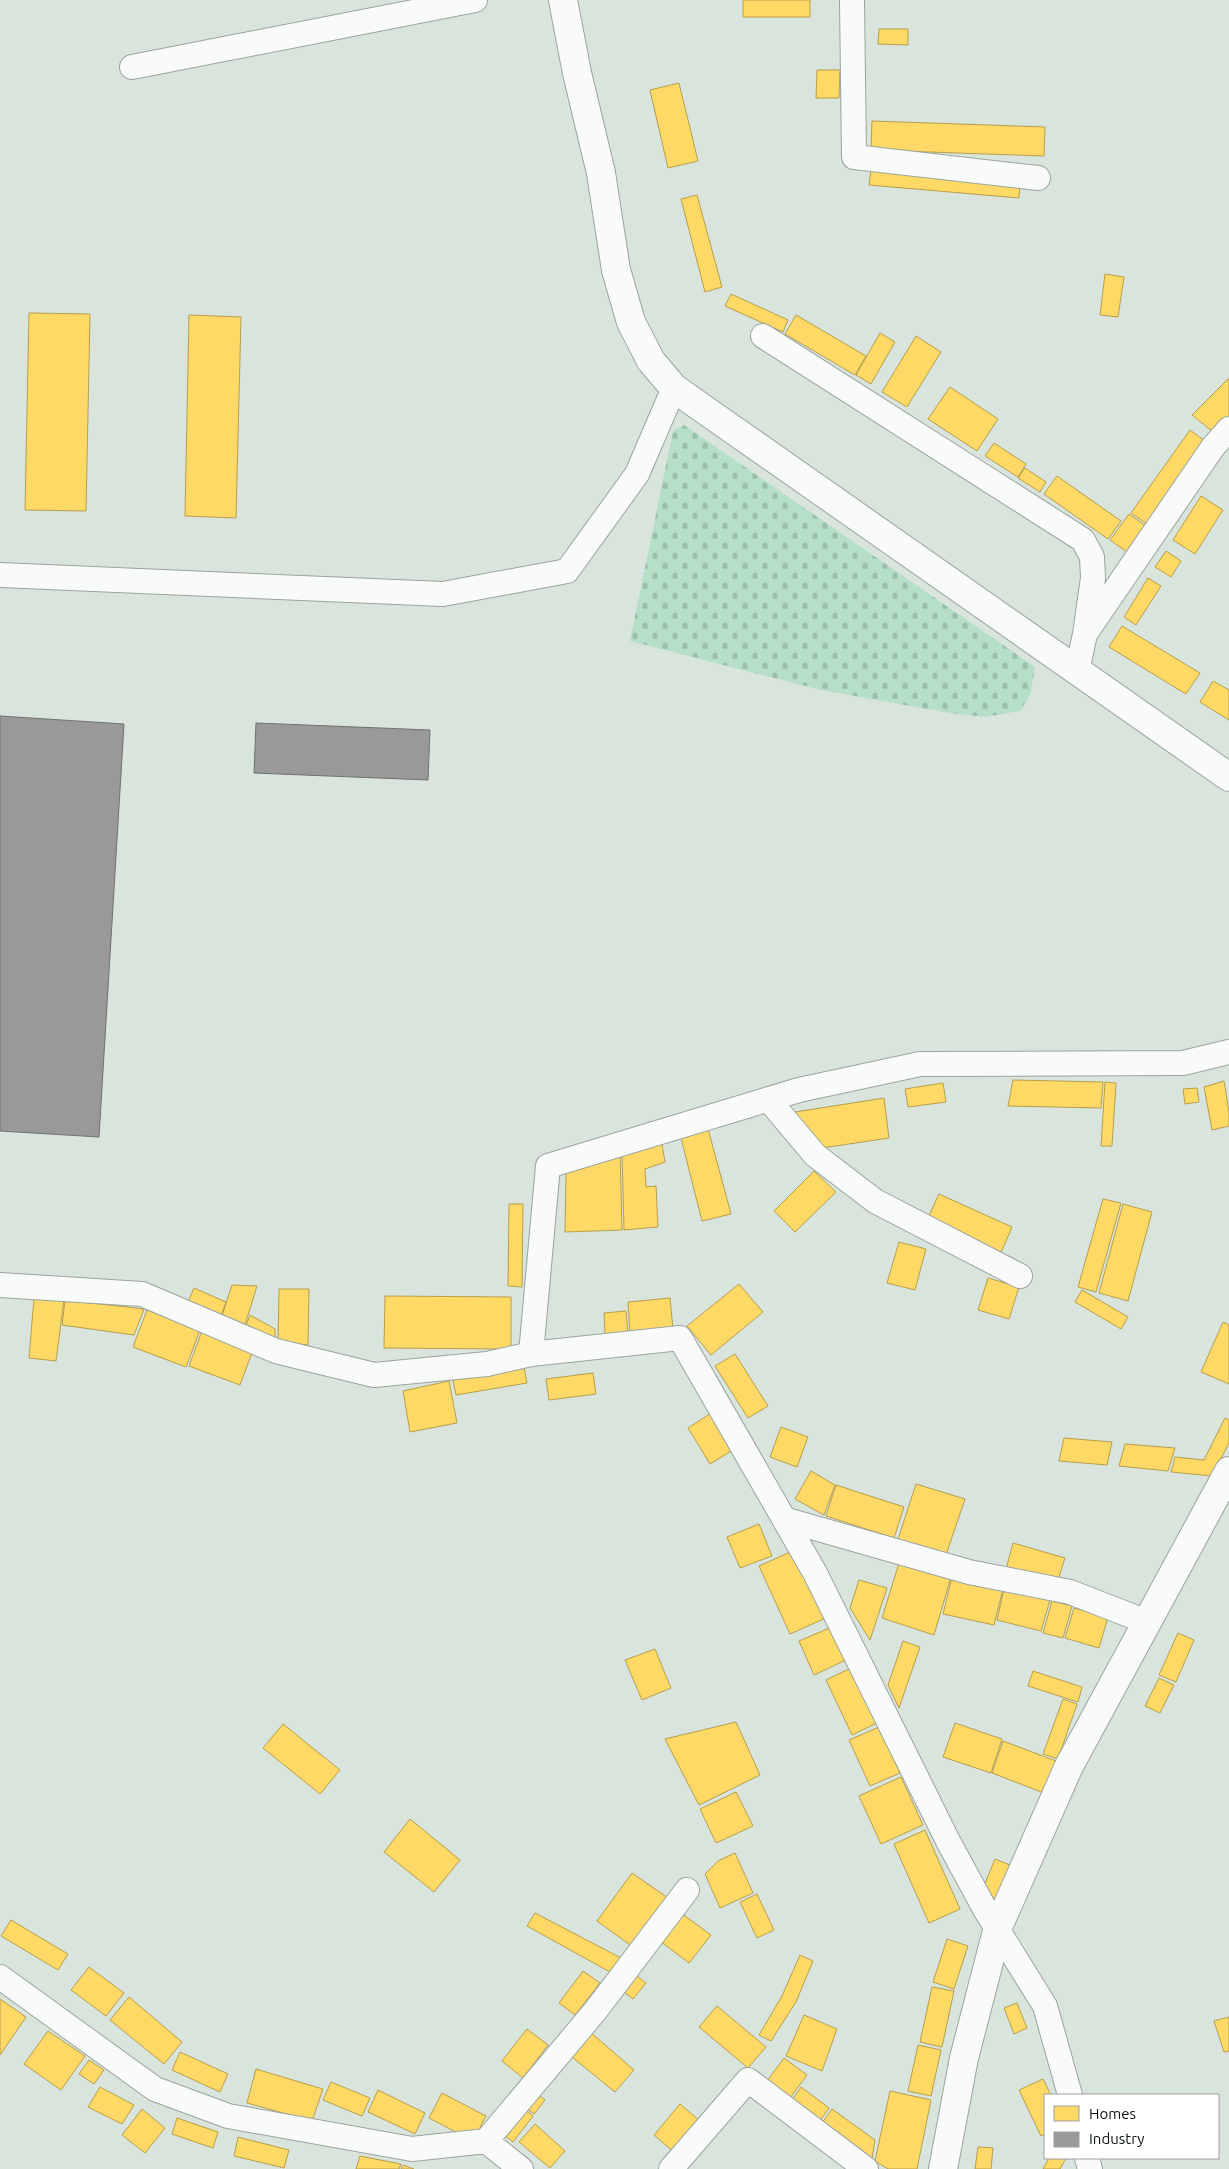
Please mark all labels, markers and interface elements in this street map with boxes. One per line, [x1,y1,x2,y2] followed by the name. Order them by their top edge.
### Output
[1044,2094,1219,2159] legend
[1089,2105,1136,2122] text: Homes
[1089,2130,1144,2147] text: Industry

